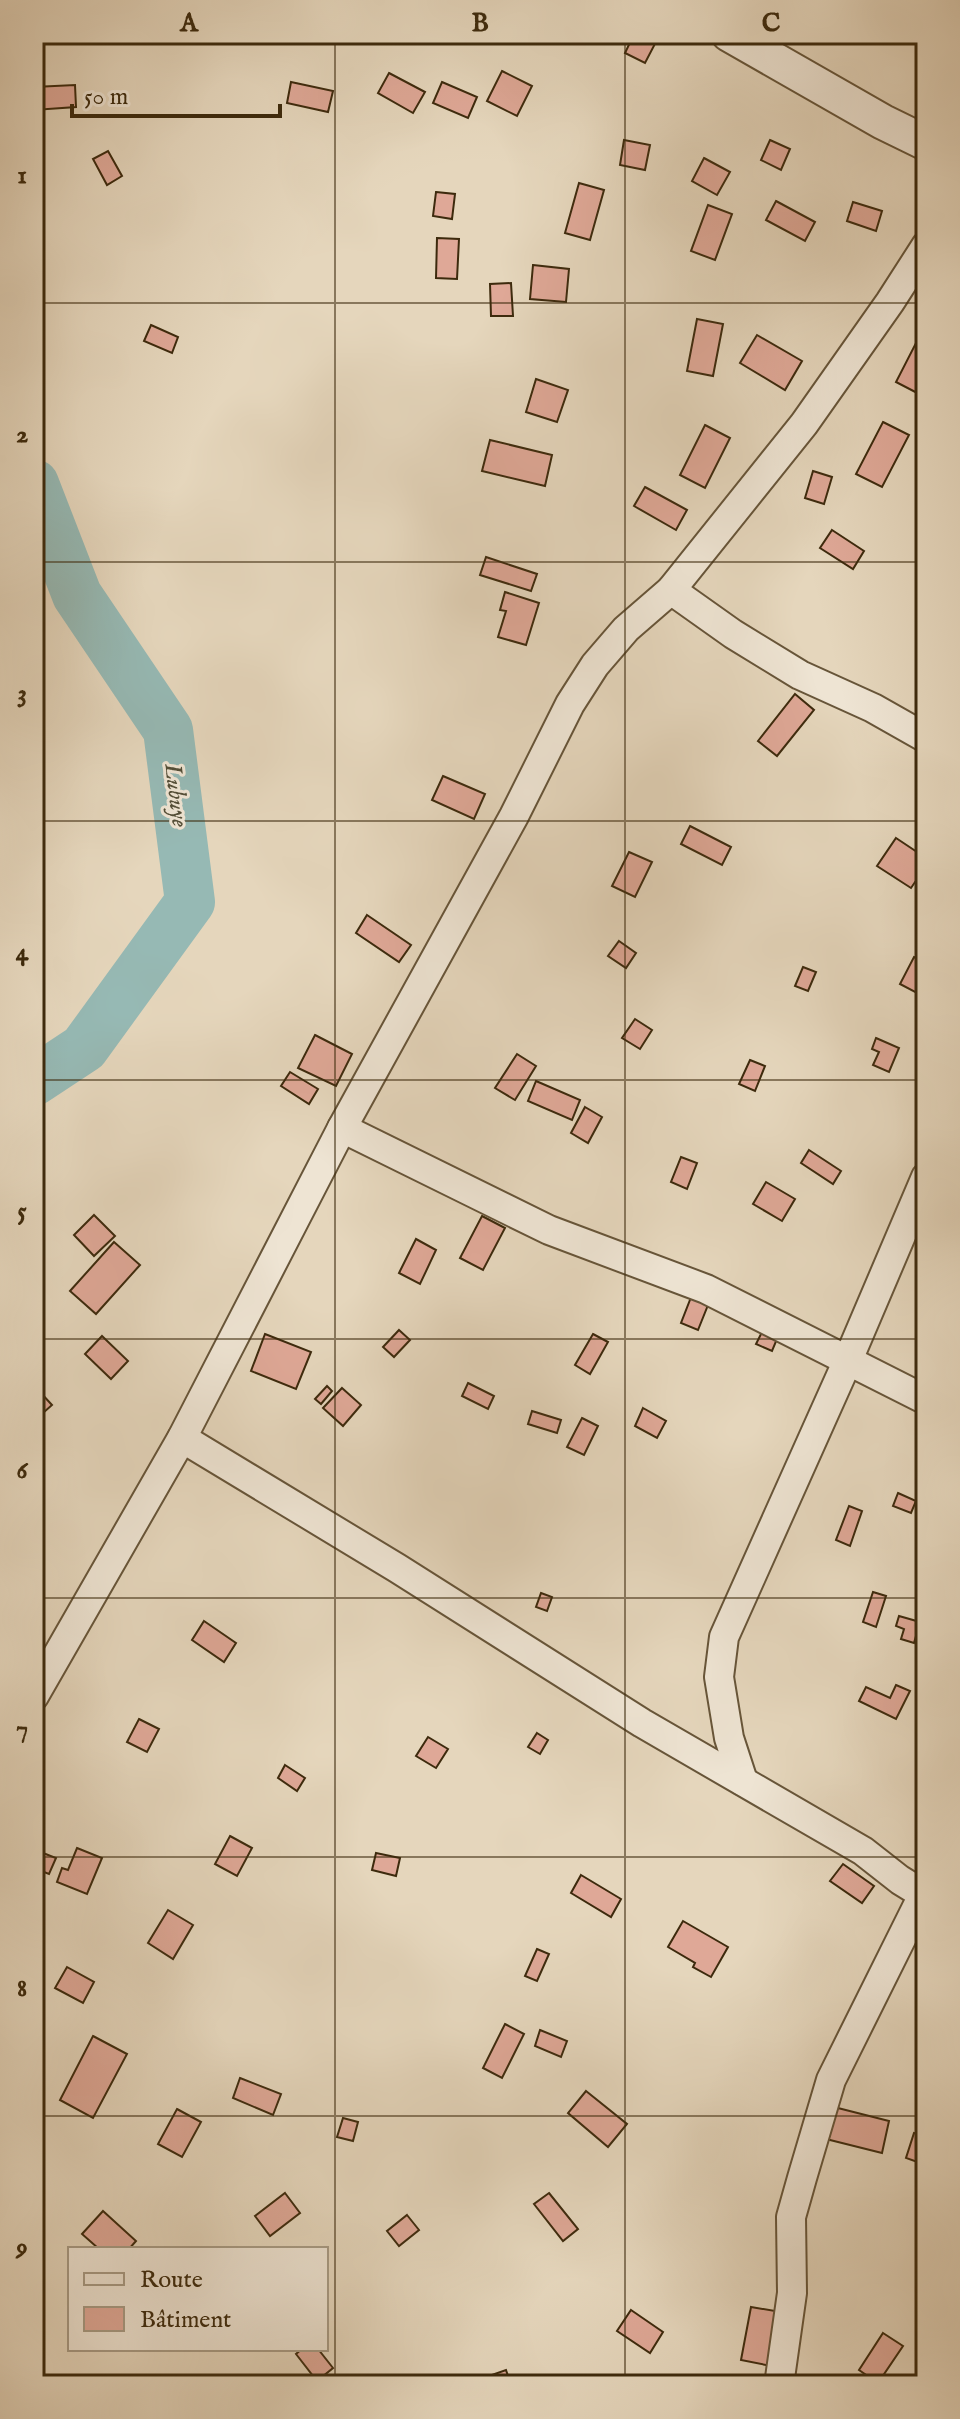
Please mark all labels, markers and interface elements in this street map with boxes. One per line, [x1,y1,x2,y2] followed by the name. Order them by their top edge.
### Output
[179,7,199,40] text: A
[471,7,489,40] text: B
[762,7,781,40] text: C
[72,68,280,118] scale bar
[84,82,128,113] text: 50 m
[17,159,27,192] text: 1
[16,418,28,451] text: 2
[17,677,27,710] text: 3
[156,761,195,829] water label: Lubuye
[16,936,30,969] text: 4
[17,1195,27,1228] text: 5
[17,1454,29,1487] text: 6
[16,1713,28,1746] text: 7
[17,1972,27,2005] text: 8
[15,2231,28,2264] text: 9
[68,2247,328,2351] legend
[140,2265,203,2296] text: Route
[140,2305,231,2336] text: Bâtiment

